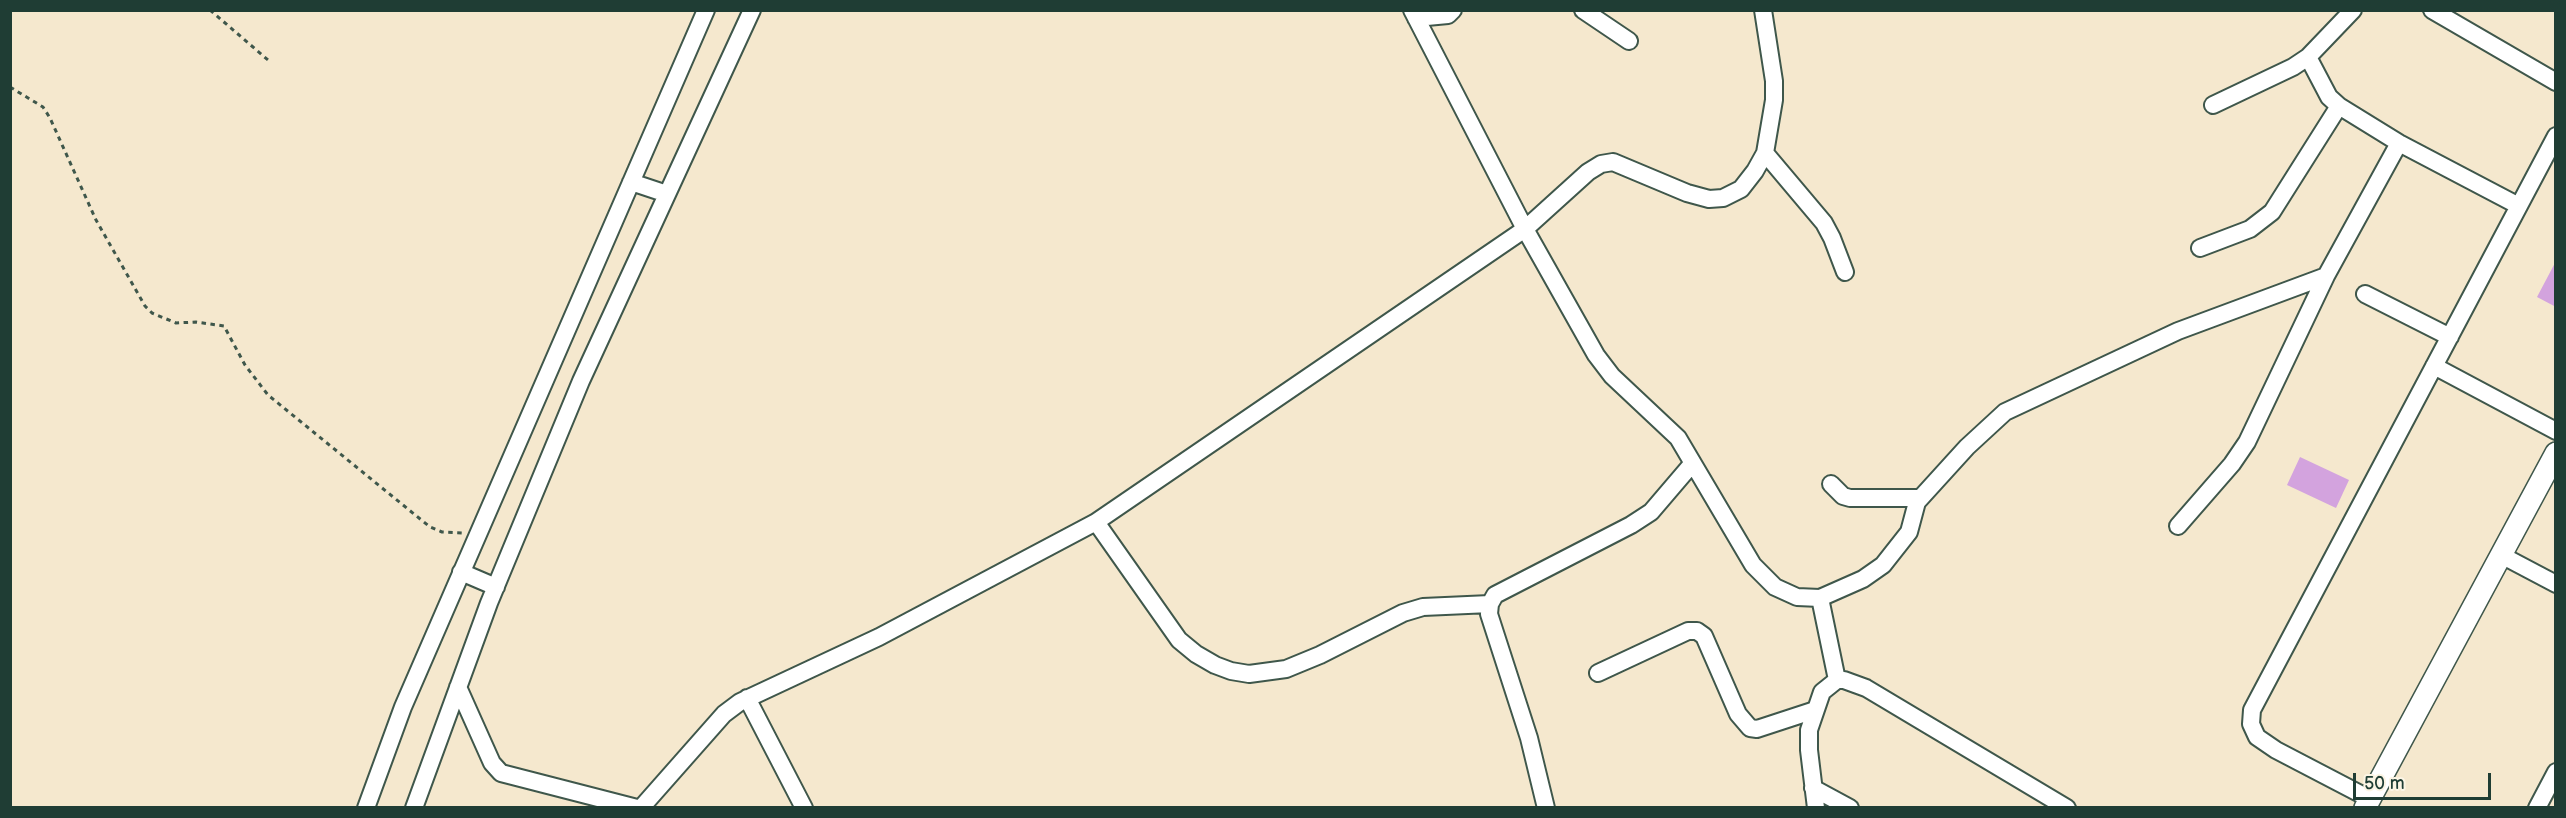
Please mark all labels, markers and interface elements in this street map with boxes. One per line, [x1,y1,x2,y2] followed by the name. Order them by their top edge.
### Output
[2356,761,2494,799] scale bar
[2364,773,2405,794] text: 50 m

